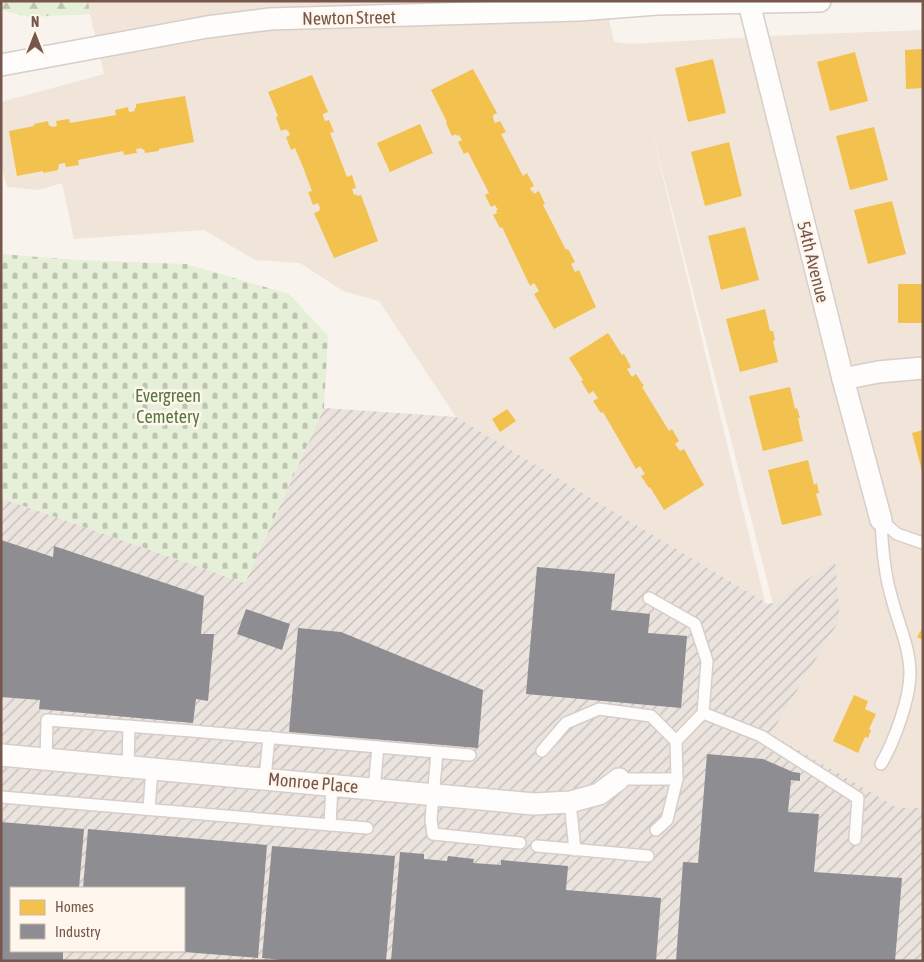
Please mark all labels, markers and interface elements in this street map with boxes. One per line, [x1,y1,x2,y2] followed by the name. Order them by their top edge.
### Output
[302,6,396,29] street label: Newton Street
[10,10,60,60] north arrow
[31,14,39,30] text: N
[793,219,834,305] street label: 54th Avenue
[135,385,201,427] park label: Evergreen Cemetery
[267,768,359,797] street label: Monroe Place
[10,887,185,952] legend
[55,898,94,915] text: Homes
[55,923,101,940] text: Industry

